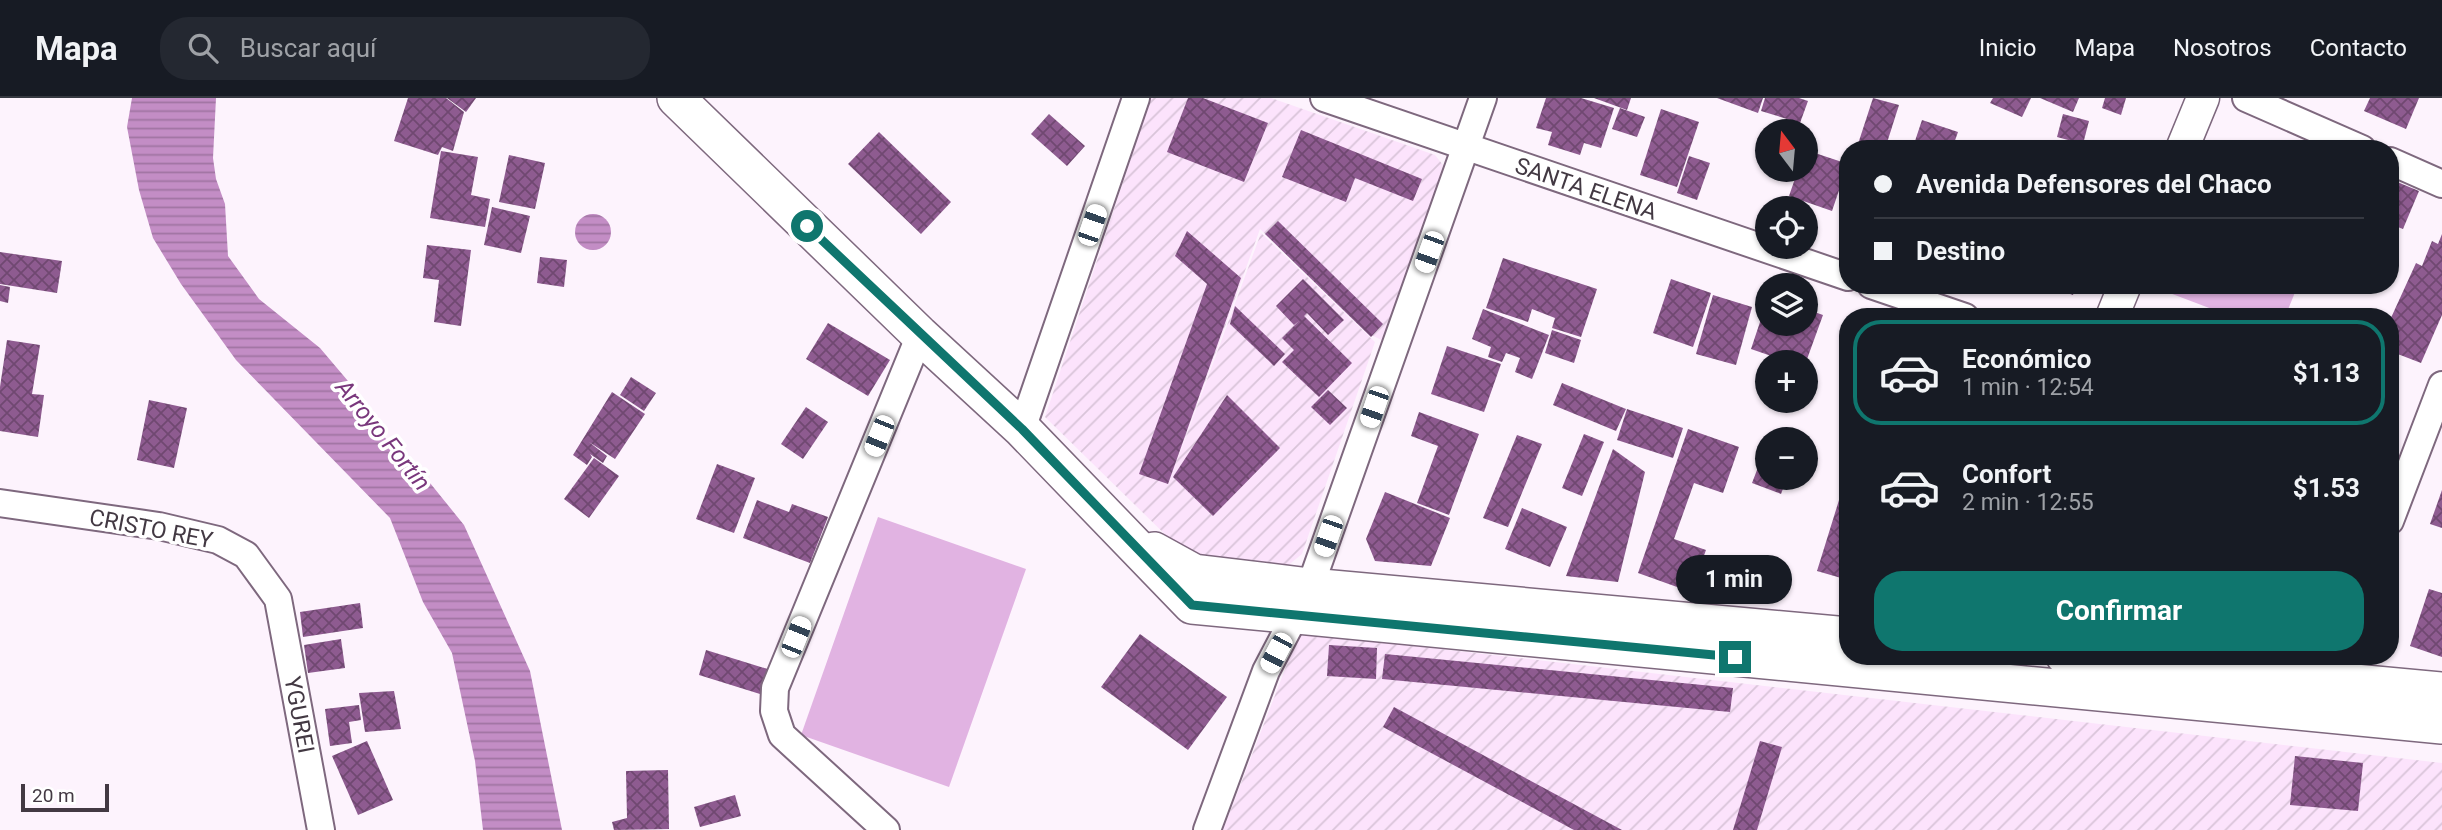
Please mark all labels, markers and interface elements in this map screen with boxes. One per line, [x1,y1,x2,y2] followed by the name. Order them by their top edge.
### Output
[160,17,650,80] search box
[35,29,118,68] text: Mapa
[184,29,222,67] icon: search
[240,33,376,63] text: Buscar aquí
[1979,34,2036,62] text: Inicio
[2074,34,2135,62] text: Mapa
[2173,34,2272,62] text: Nosotros
[2310,34,2407,62] text: Contacto
[1755,119,1818,182] north arrow
[1755,119,1818,490] map controls
[1511,152,1661,226] street label: SANTA ELENA
[1916,169,2272,199] text: Avenida Defensores del Chaco
[1755,196,1818,259] button: locate
[1076,202,1109,248] car
[791,210,823,242] route start
[1412,229,1447,275] car
[1916,236,2005,266] text: Destino
[1755,273,1818,336] button: layers
[1878,341,1941,404] icon: car
[1962,344,2091,374] text: Económico
[1755,350,1818,413] button: +
[2293,358,2360,388] text: $1.13
[329,373,436,496] water label: Arroyo Fortín
[1962,374,2094,401] text: 1 min · 12:54
[1358,384,1391,430] car
[862,413,897,459] car
[1755,427,1818,490] button: −
[1878,456,1941,519] icon: car
[1962,459,2051,489] text: Confort
[2293,473,2360,503] text: $1.53
[1962,489,2094,516] text: 2 min · 12:55
[87,504,215,554] street label: CRISTO REY
[1312,513,1345,559] car
[1677,556,1793,604] callout: 1 min
[1705,566,1763,593] text: 1 min
[1874,571,2364,651] button: Confirmar
[779,614,814,660] car
[1257,630,1296,676] car
[1719,641,1751,673] route end
[278,674,320,756] street label: YGUREI
[21,781,108,813] scale bar
[32,784,75,807] text: 20 m

